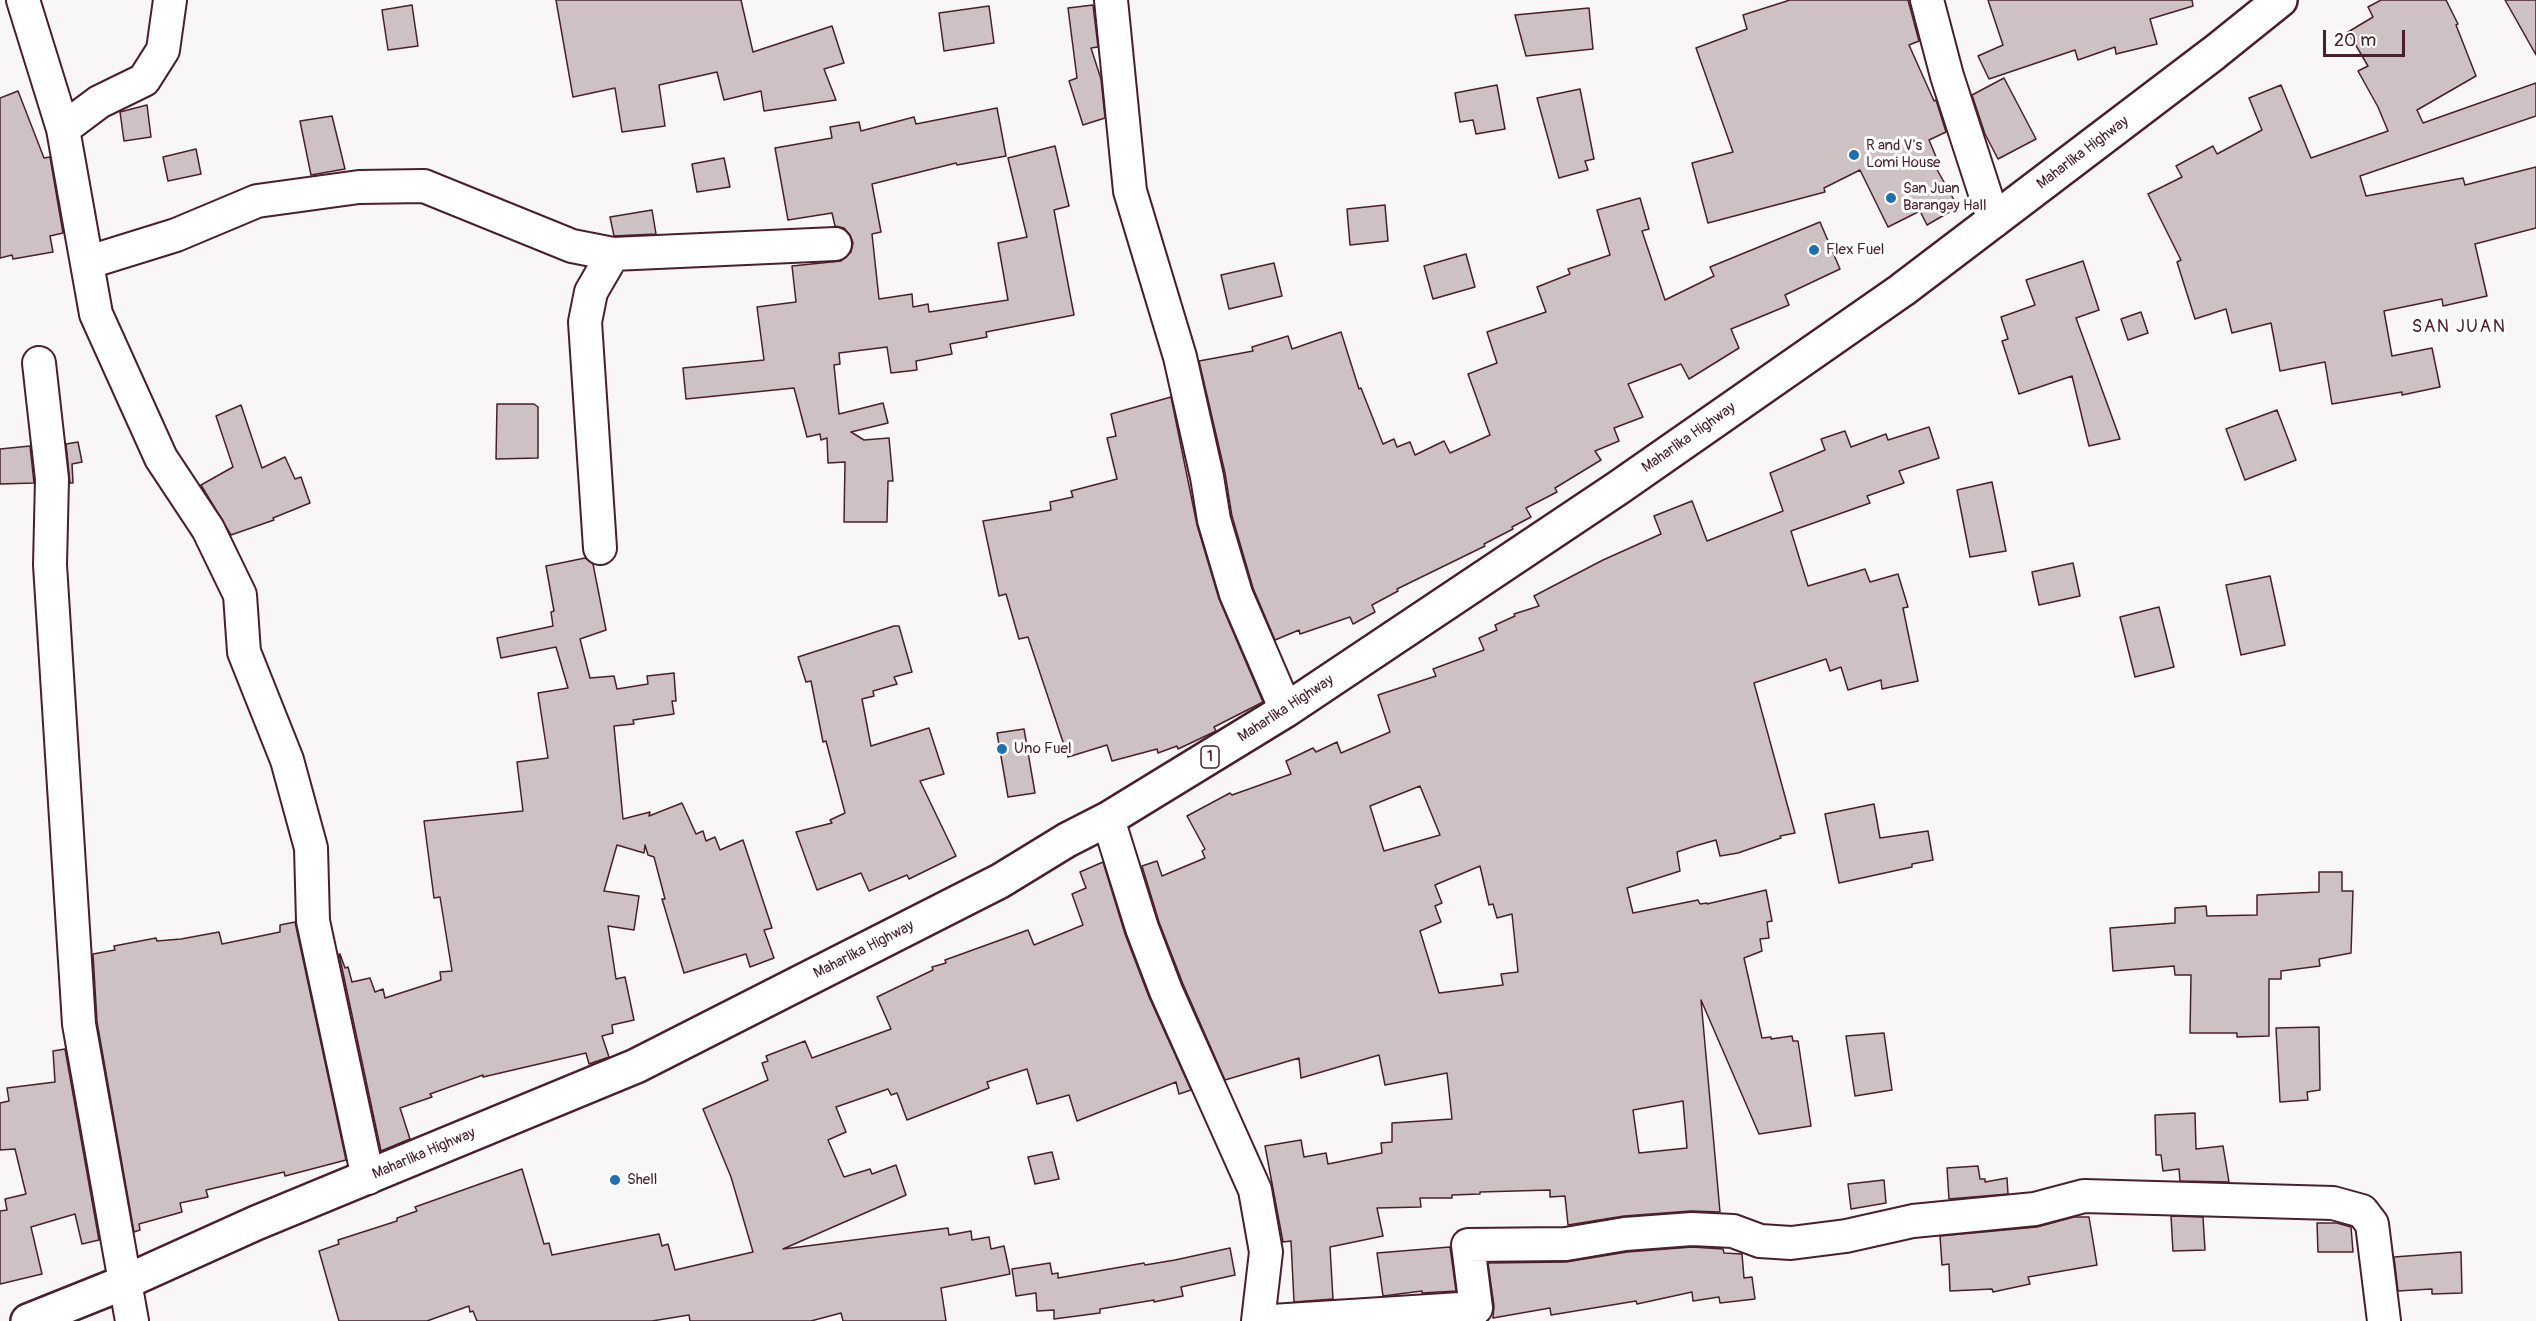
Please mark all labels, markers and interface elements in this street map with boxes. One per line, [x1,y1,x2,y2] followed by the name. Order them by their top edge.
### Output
[2326,18,2408,56] scale bar
[2334,29,2376,52] text: 20 m
[2034,113,2132,193] street label: Maharlika Highway
[1866,137,1941,172] place label: R and V's Lomi House
[1847,148,1861,162] marker: R and V's Lomi House
[1903,180,1987,215] place label: San Juan Barangay Hall
[1884,191,1898,205] marker: San Juan Barangay Hall
[1826,241,1884,259] place label: Flex Fuel
[1807,243,1821,257] marker: Flex Fuel
[2412,316,2506,338] district label: SAN JUAN
[1639,399,1739,477] street label: Maharlika Highway
[1235,671,1337,747] street label: Maharlika Highway
[1014,740,1072,758] place label: Uno Fuel
[995,742,1009,756] marker: Uno Fuel
[1201,746,1219,768] road number: 1
[811,917,917,983] street label: Maharlika Highway
[370,1124,478,1184] street label: Maharlika Highway
[627,1171,657,1189] place label: Shell
[608,1173,622,1187] marker: Shell

